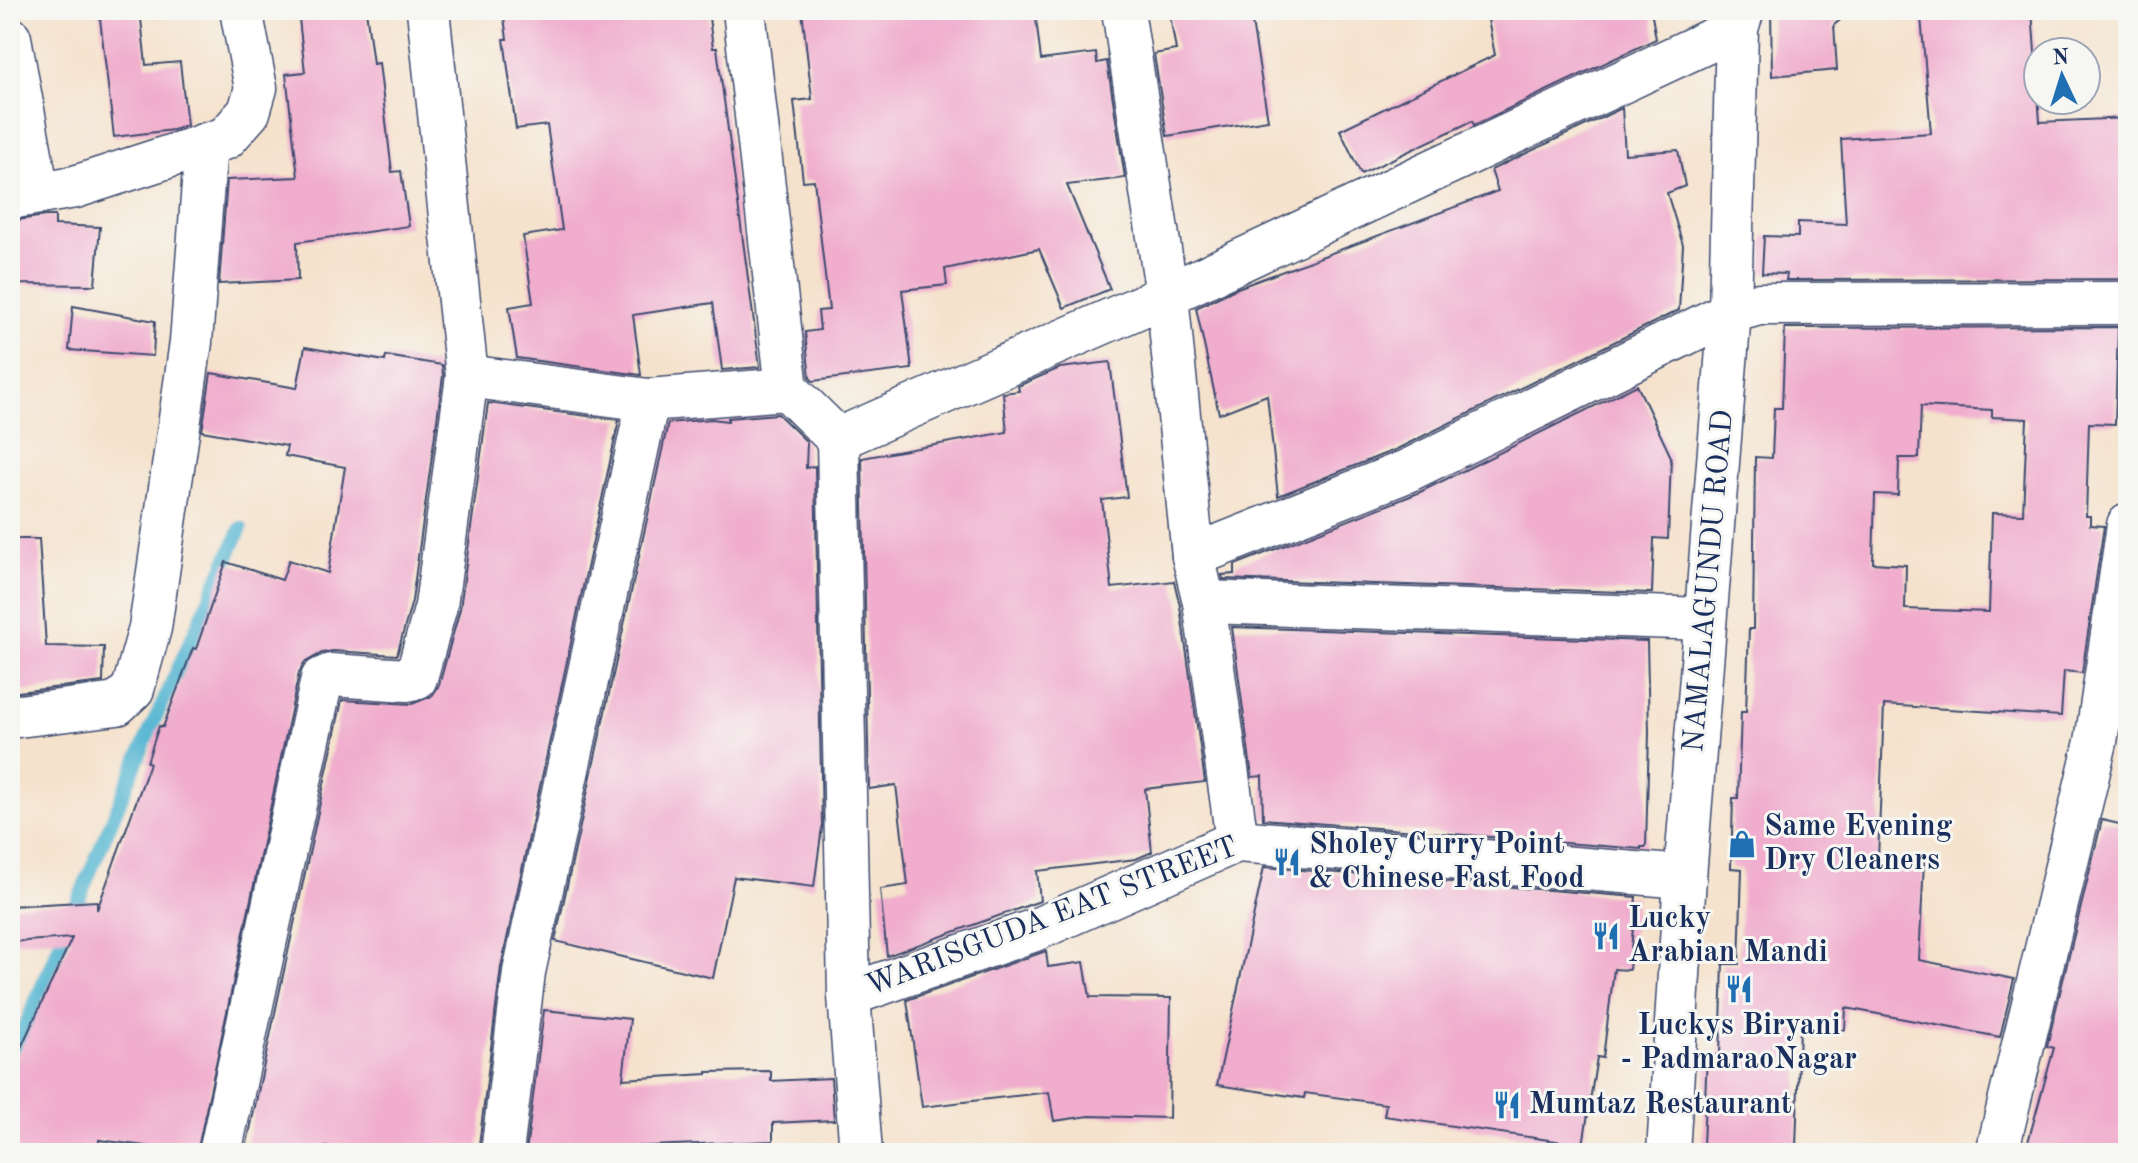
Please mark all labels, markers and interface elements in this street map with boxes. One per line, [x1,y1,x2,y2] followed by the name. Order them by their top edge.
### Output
[2022,36,2102,116] north arrow
[2052,46,2070,70] text: N
[1679,409,1739,753] street label: NAMALAGUNDU ROAD
[1764,812,1953,876] place label: Same Evening Dry Cleaners
[1727,829,1757,859] shop icon: Same Evening Dry Cleaners
[1309,830,1585,894] place label: Sholey Curry Point & Chinese Fast Food
[862,832,1242,1002] street label: WARISGUDA EAT STREET
[1272,847,1302,877] restaurant icon: Sholey Curry Point & Chinese Fast Food
[1628,904,1828,968] place label: Lucky Arabian Mandi
[1591,921,1621,951] restaurant icon: Lucky Arabian Mandi
[1724,974,1754,1004] restaurant icon: Luckys Biryani - PadmaraoNagar
[1621,1011,1857,1075] place label: Luckys Biryani - PadmaraoNagar
[1492,1090,1522,1120] restaurant icon: Mumtaz Restaurant
[1529,1090,1792,1120] place label: Mumtaz Restaurant

